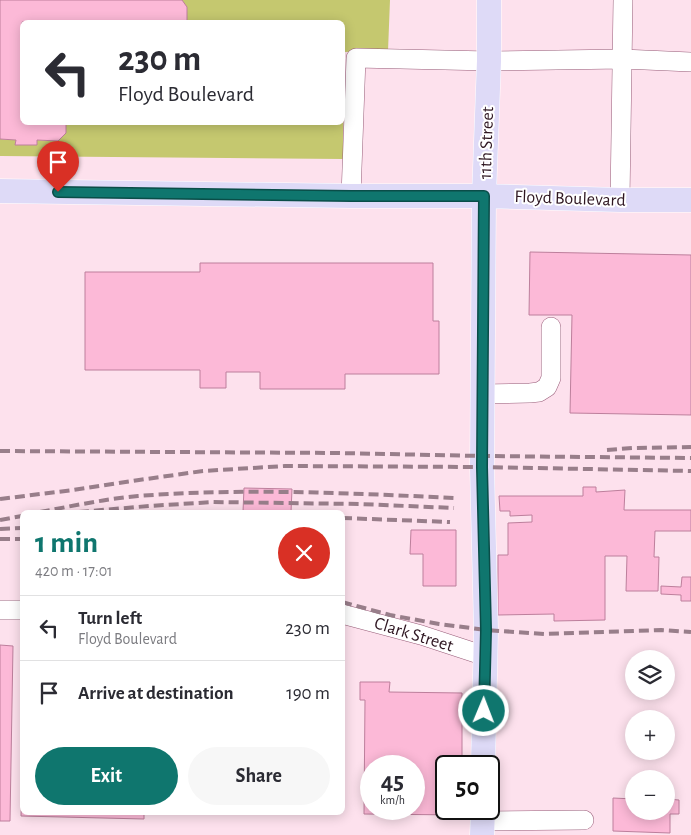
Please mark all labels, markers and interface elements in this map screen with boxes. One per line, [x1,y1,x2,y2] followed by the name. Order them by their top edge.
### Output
[35,40,100,105] icon: left
[118,42,201,77] text: 230 m
[118,83,254,105] text: Floyd Boulevard
[477,106,497,180] street label: 11th Street
[37,141,79,192] pin
[44,148,72,176] icon: arrive
[514,188,626,210] street label: Floyd Boulevard
[278,527,330,579] button: close
[35,528,98,558] text: 1 min
[35,563,113,579] text: 420 m · 17:01
[78,609,142,628] text: Turn left
[35,614,63,642] icon: left
[372,614,455,656] street label: Clark Street
[285,619,330,638] text: 230 m
[78,631,177,647] text: Floyd Boulevard
[625,650,675,820] map controls
[625,650,675,700] button: layers
[35,679,63,707] icon: arrive
[78,684,234,703] text: Arrive at destination
[286,684,330,703] text: 190 m
[457,684,509,736] position arrow
[625,710,675,760] button: +
[35,747,178,805] button: Exit
[188,747,330,805] button: Share
[435,755,500,820] speed limit sign: 50
[381,769,404,794] text: 45
[625,770,675,820] button: −
[380,794,405,806] text: km/h

